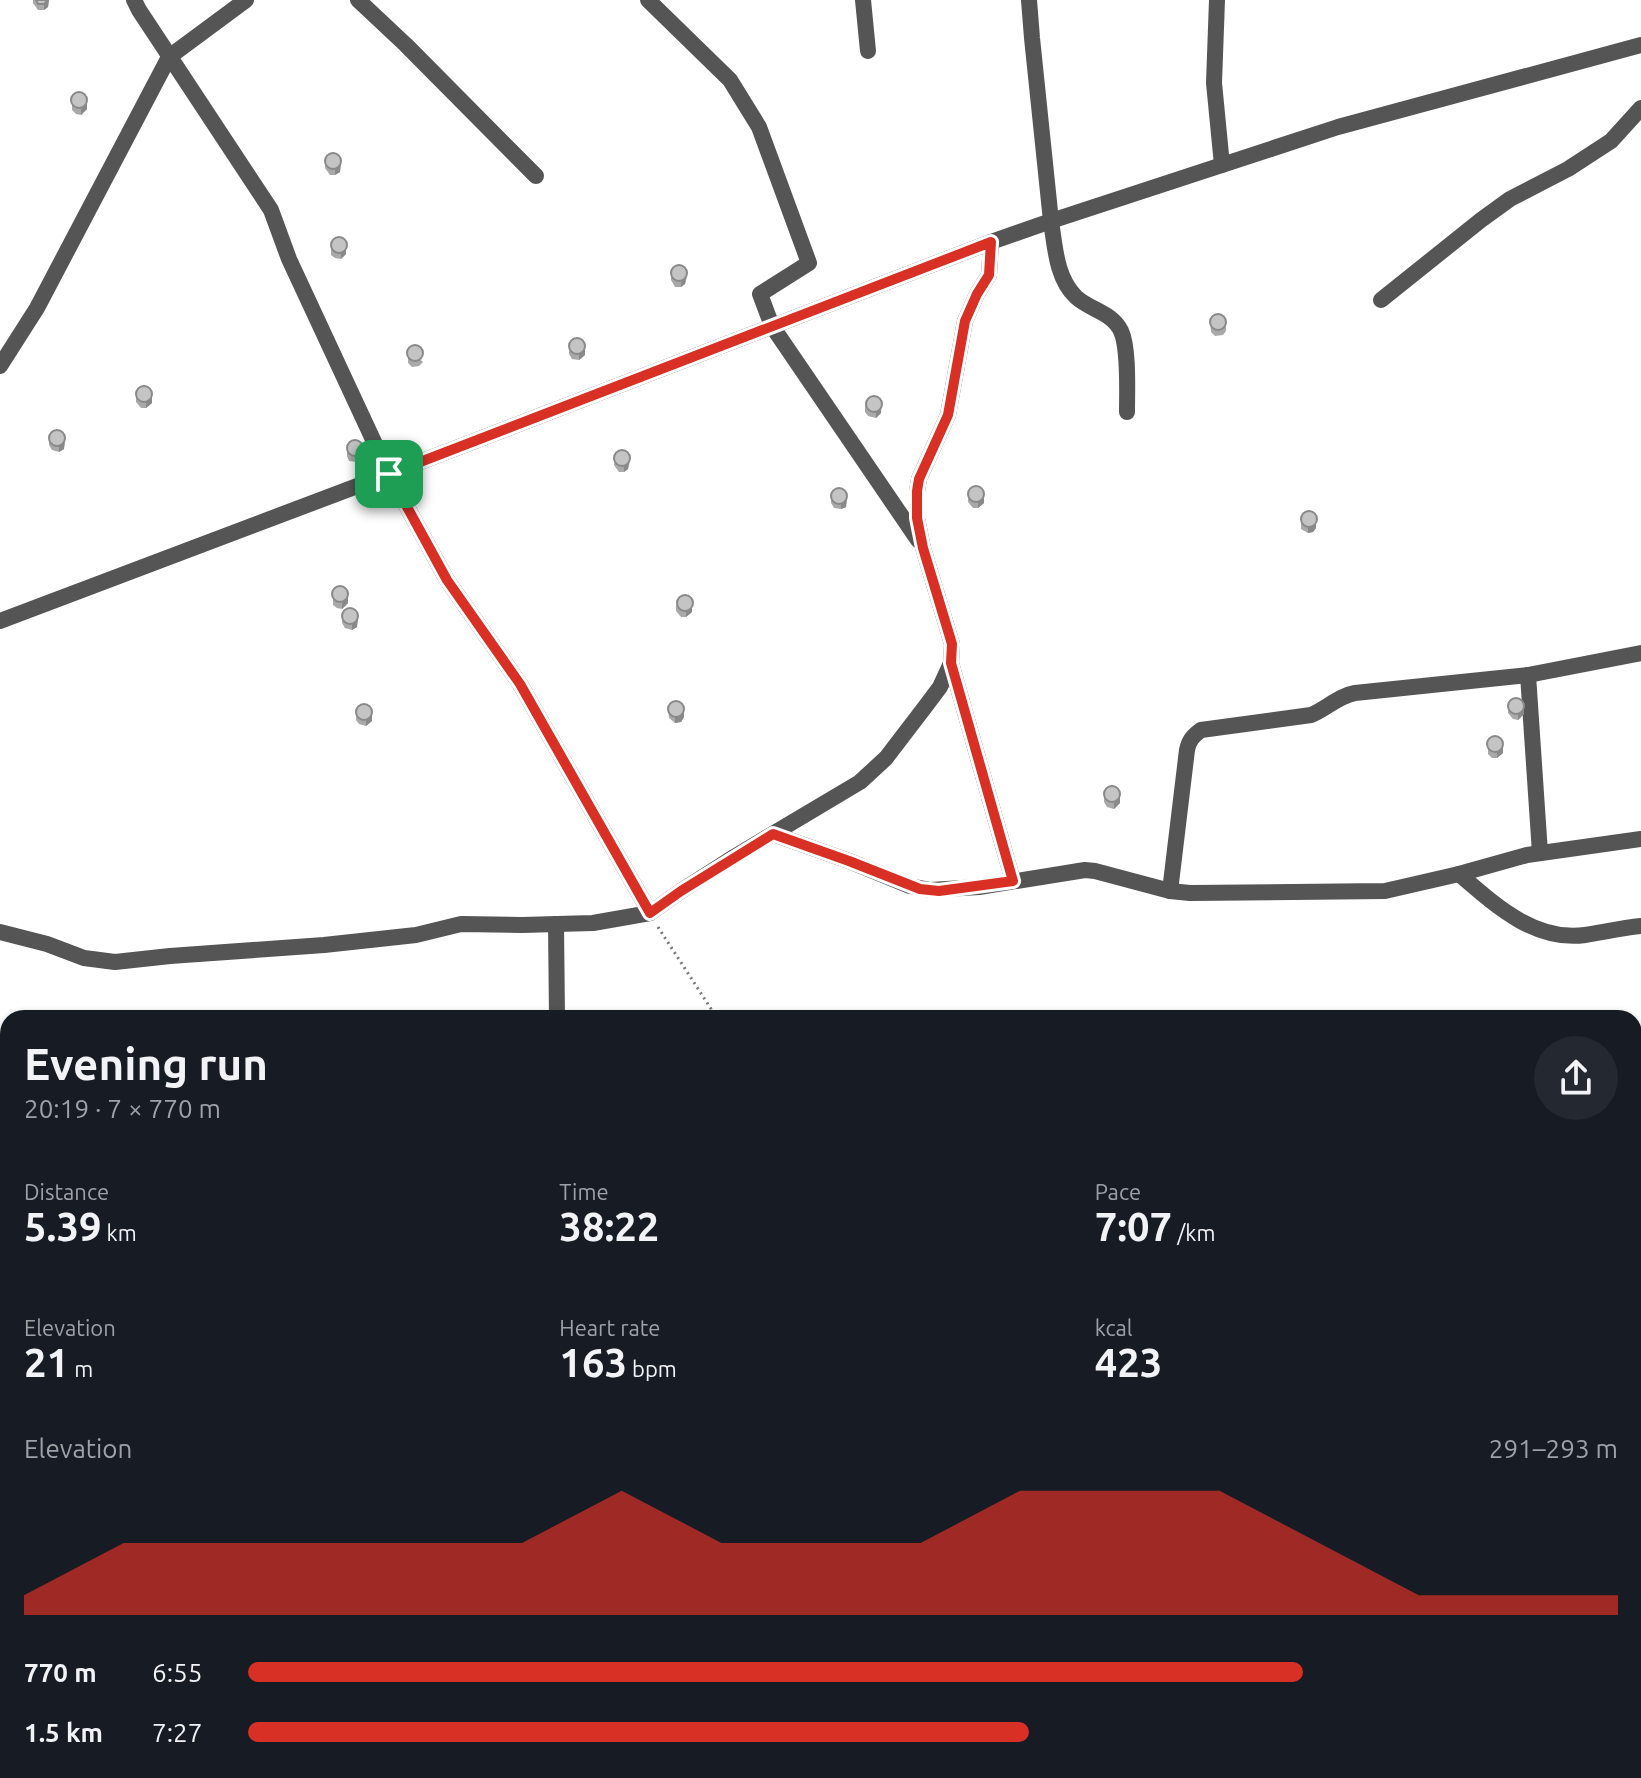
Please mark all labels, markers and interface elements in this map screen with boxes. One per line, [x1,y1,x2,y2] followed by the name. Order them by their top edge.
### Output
[355,440,423,508] pin
[367,452,411,496] icon: arrive
[1534,1036,1618,1120] button: share
[24,1039,268,1088] text: Evening run
[24,1094,221,1123] text: 20:19 · 7 × 770 m
[24,1179,109,1204] text: Distance
[559,1179,609,1204] text: Time
[1095,1179,1141,1204] text: Pace
[24,1204,102,1249] text: 5.39
[559,1204,659,1249] text: 38:22
[1095,1204,1172,1249] text: 7:07
[102,1220,137,1245] text: km
[1172,1220,1215,1245] text: /km
[24,1315,116,1340] text: Elevation
[559,1315,661,1340] text: Heart rate
[1095,1315,1133,1340] text: kcal
[24,1340,69,1385] text: 21
[559,1340,627,1385] text: 163
[1095,1340,1162,1385] text: 423
[69,1356,93,1381] text: m
[627,1356,677,1381] text: bpm
[24,1434,132,1463] text: Elevation
[1489,1434,1618,1463] text: 291–293 m
[24,1658,97,1687] text: 770 m
[152,1658,202,1687] text: 6:55
[24,1718,103,1747] text: 1.5 km
[152,1718,202,1747] text: 7:27

